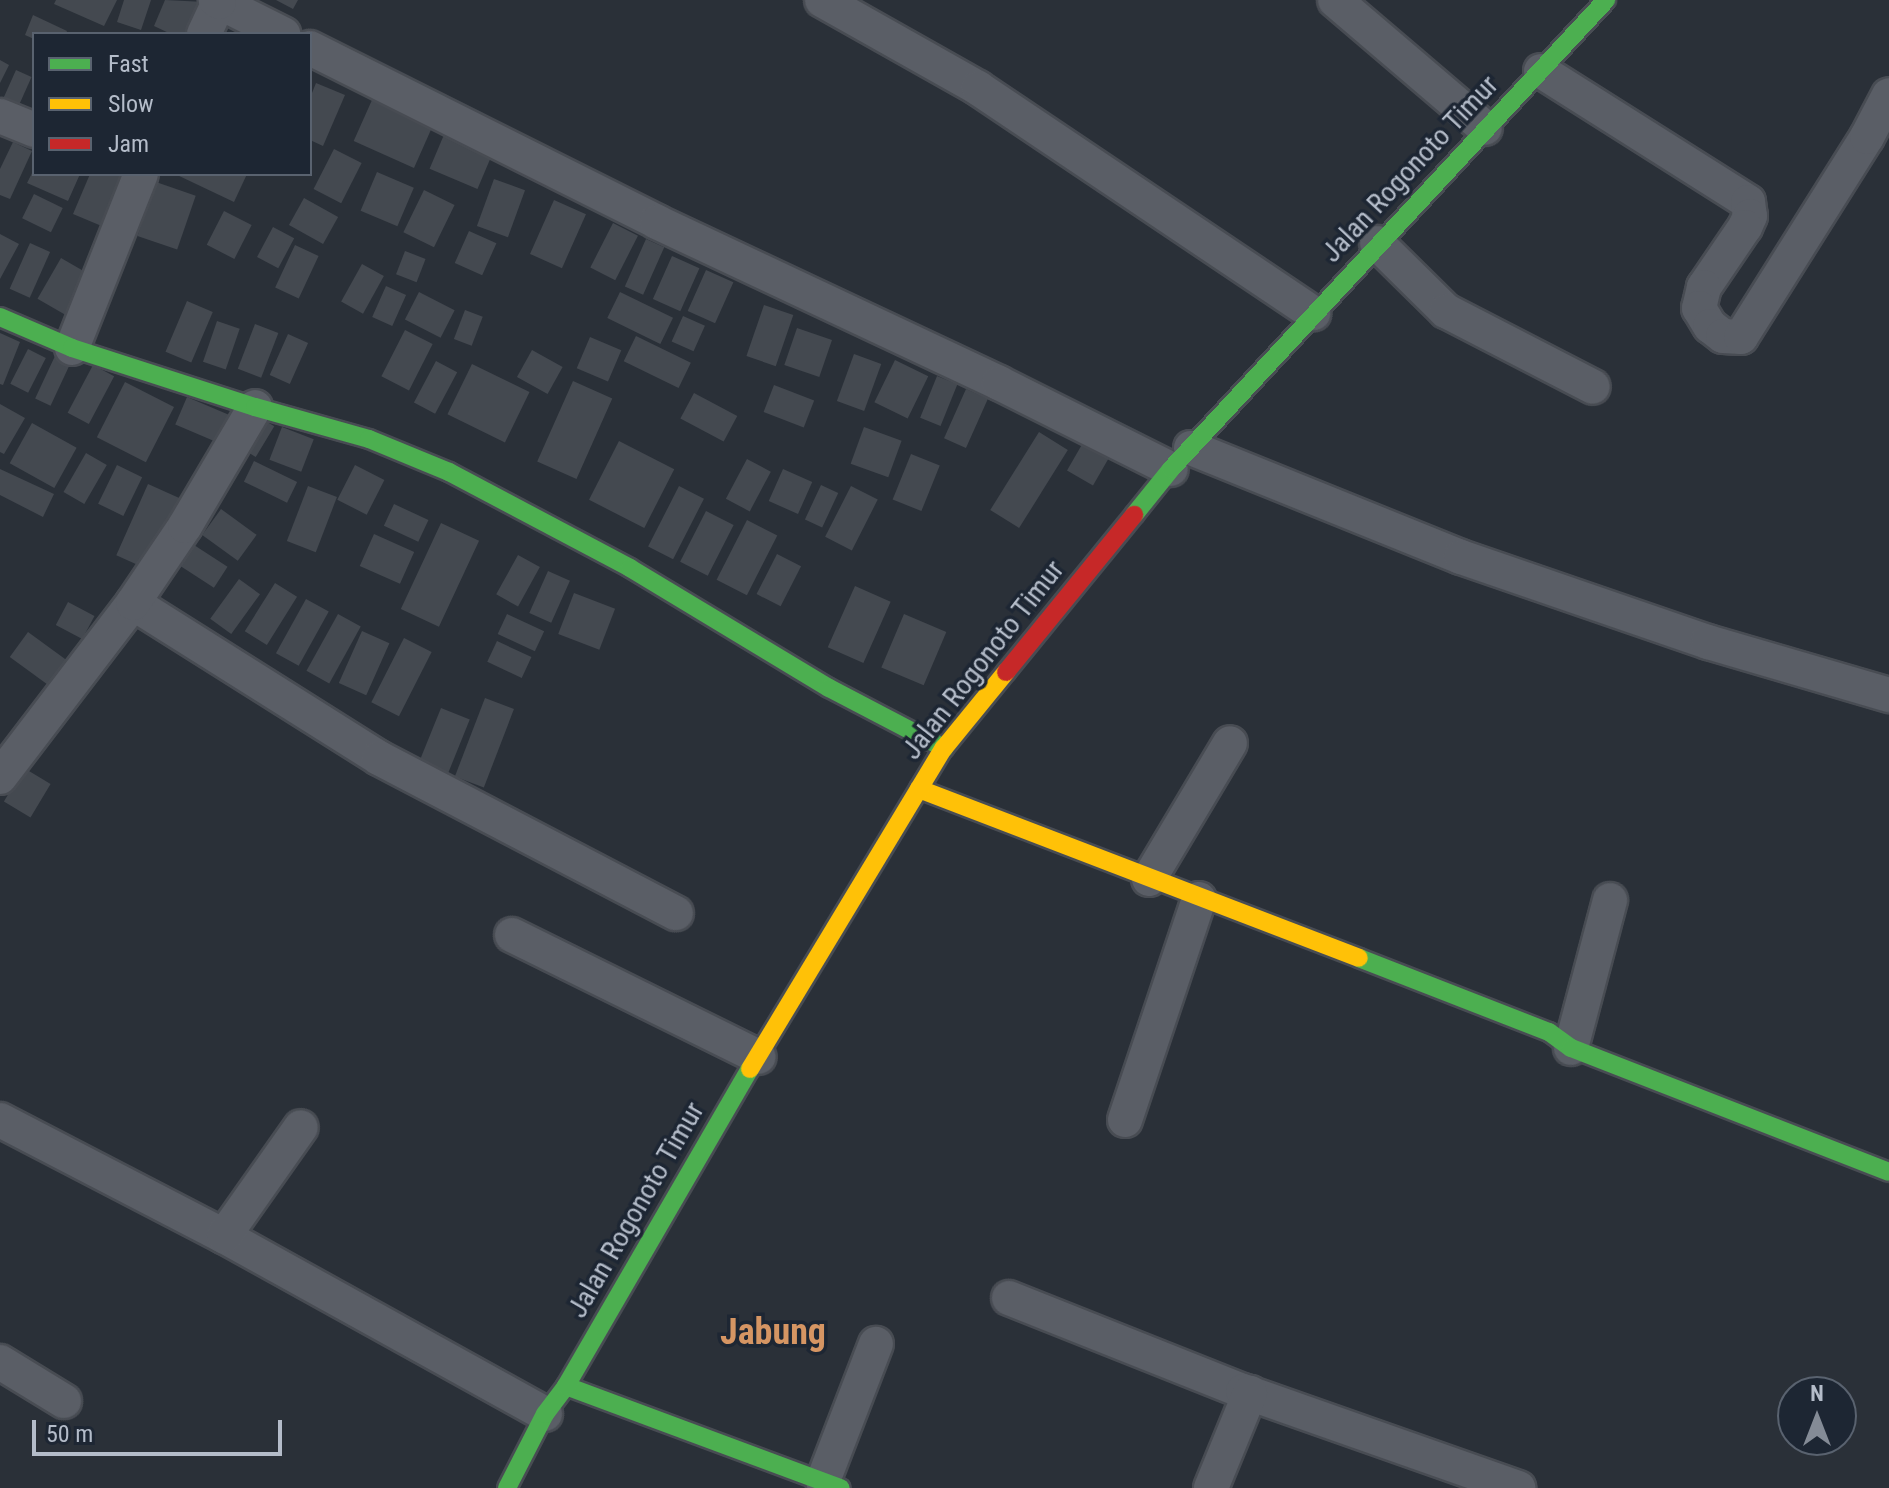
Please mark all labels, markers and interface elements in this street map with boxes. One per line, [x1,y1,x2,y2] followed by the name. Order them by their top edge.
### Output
[32,32,312,176] legend
[108,50,149,78] text: Fast
[1315,68,1505,270] street label: Jalan Rogonoto Timur
[108,90,154,118] text: Slow
[108,130,149,158] text: Jam
[895,554,1071,766] street label: Jalan Rogonoto Timur
[560,1096,712,1324] street label: Jalan Rogonoto Timur
[720,1311,826,1355] district label: Jabung
[1777,1376,1857,1456] north arrow
[1810,1381,1824,1406] text: N
[36,1404,286,1454] scale bar
[46,1420,93,1448] text: 50 m

